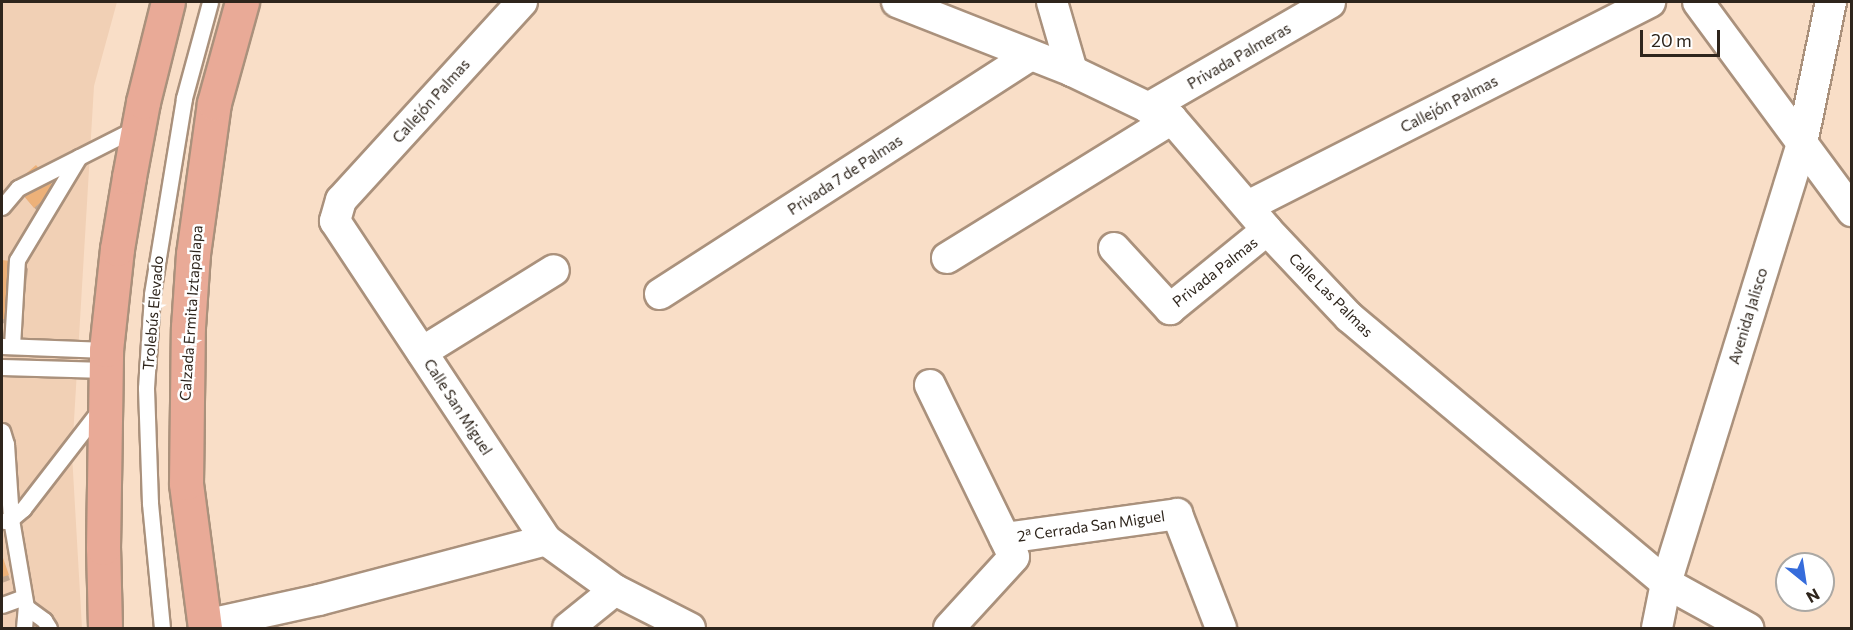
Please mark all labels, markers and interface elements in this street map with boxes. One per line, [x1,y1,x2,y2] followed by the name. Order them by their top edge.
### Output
[1643,18,1722,56] scale bar
[1184,19,1294,93] street label: Privada Palmeras
[1651,29,1692,51] text: 20 m
[389,55,473,147] street label: Callejón Palmas
[1397,72,1501,136] street label: Callejón Palmas
[784,131,906,219] street label: Privada 7 de Palmas
[176,225,206,401] street label: Calzada Ermita Iztapalapa
[1169,233,1261,311] street label: Privada Palmas
[1285,249,1377,341] street label: Calle Las Palmas
[139,255,167,371] street label: Trolebús Elevado
[1725,266,1771,366] street label: Avenida Jalisco
[420,356,496,458] street label: Calle San Miguel
[1016,507,1166,545] street label: 2ª Cerrada San Miguel
[1775,552,1835,612] north arrow
[1803,585,1823,608] text: N

